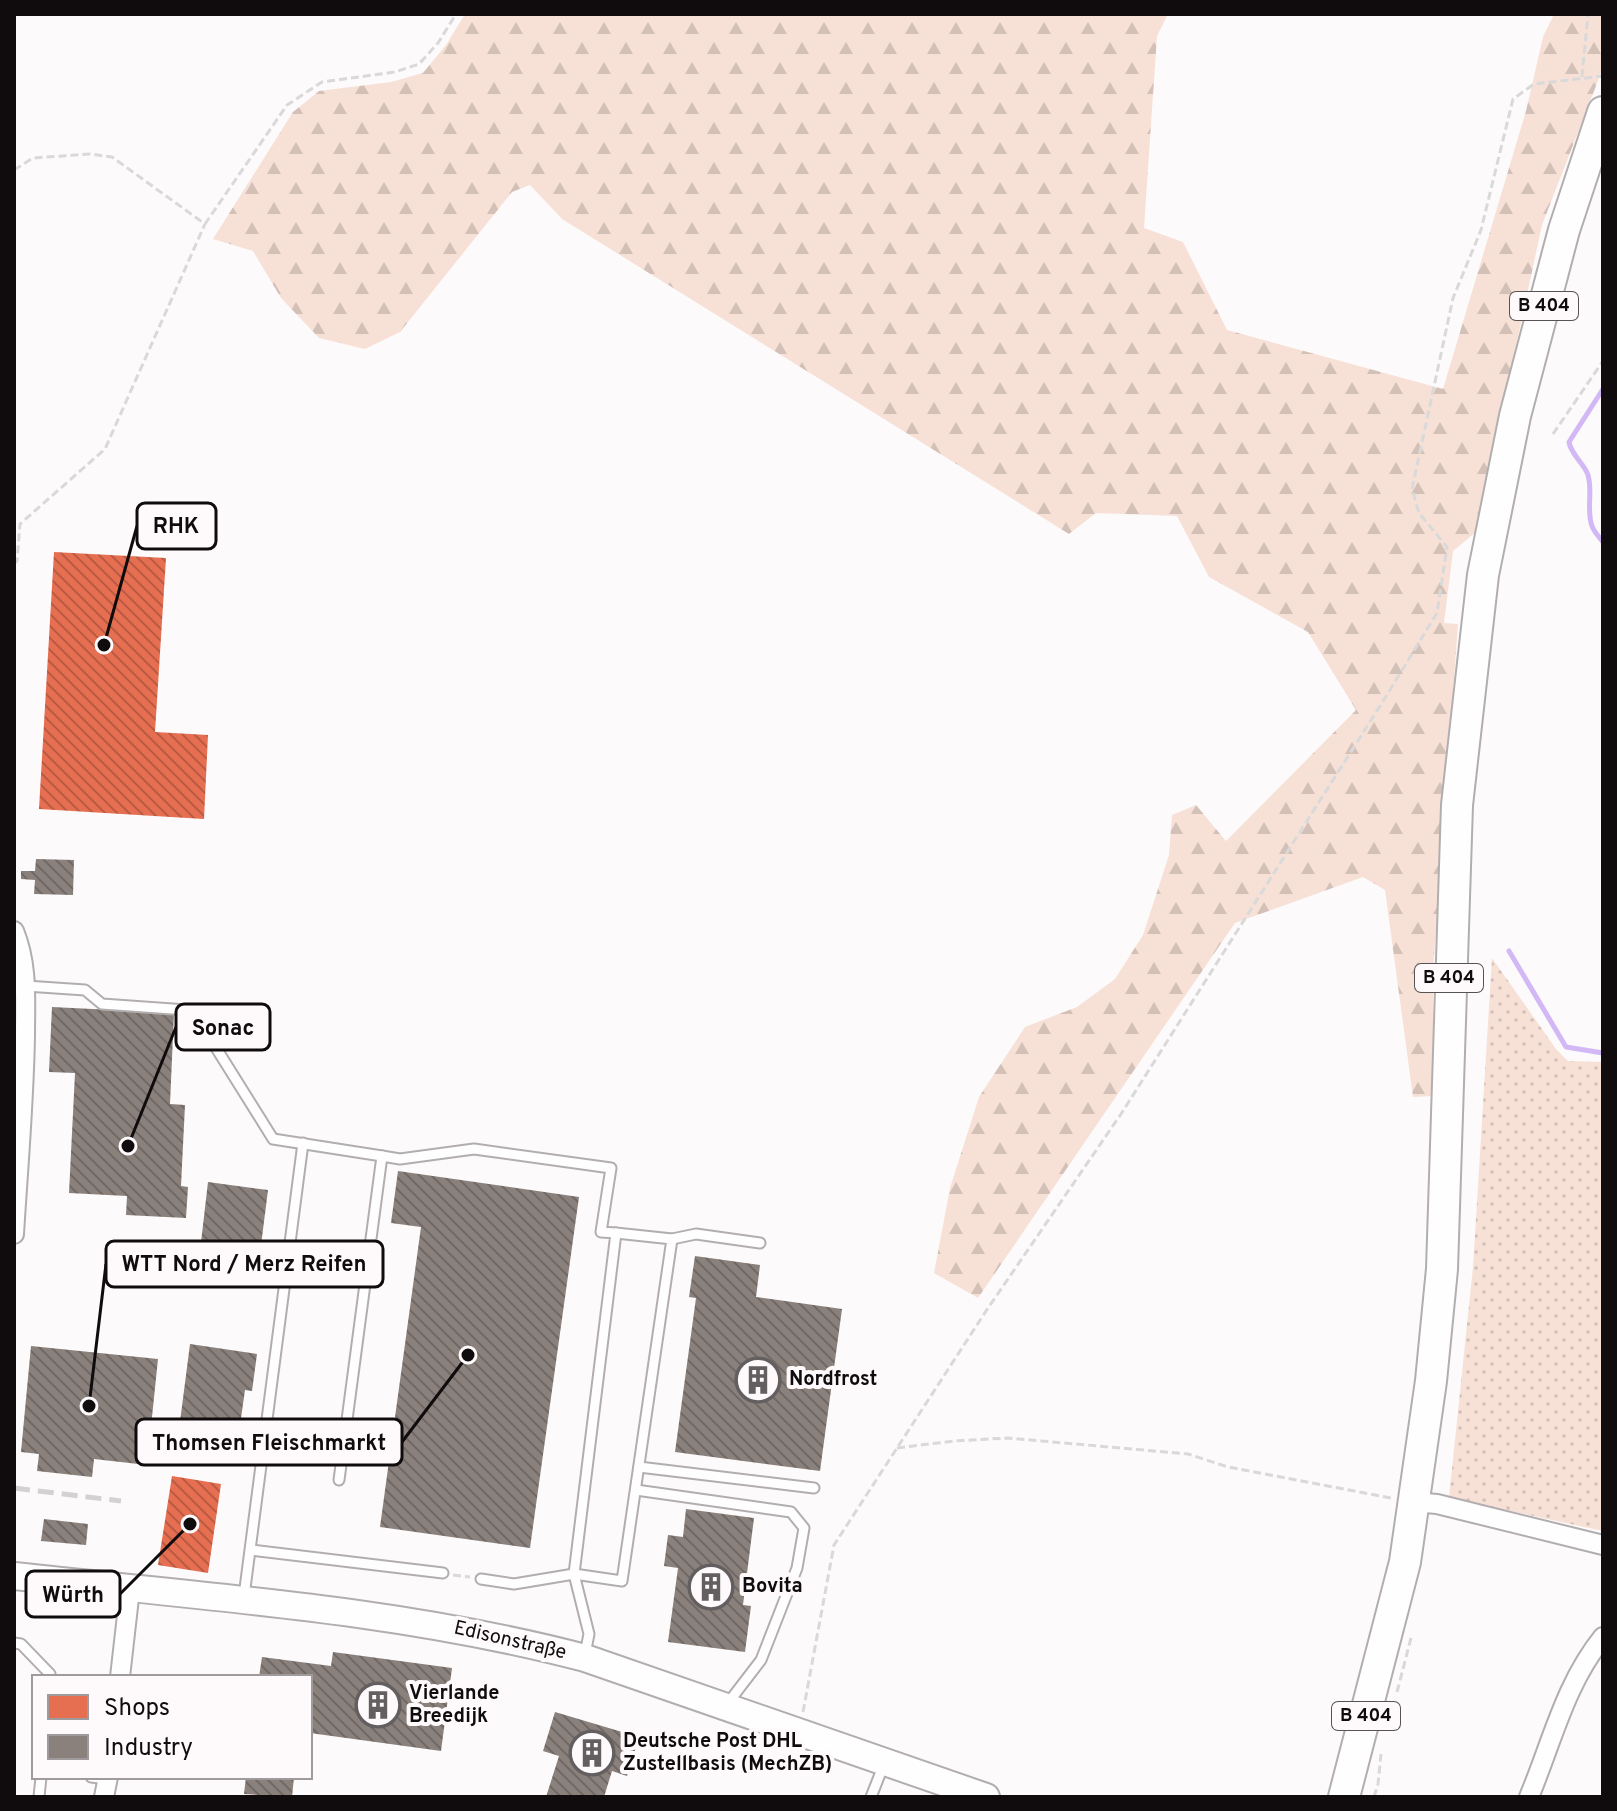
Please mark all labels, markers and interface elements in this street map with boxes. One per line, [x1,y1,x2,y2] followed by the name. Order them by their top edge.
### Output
[1510,292,1578,320] road number: B 404
[137,503,216,549] callout: RHK
[153,514,199,541] text: RHK
[1415,964,1483,992] road number: B 404
[176,1004,270,1050] callout: Sonac
[192,1016,254,1043] text: Sonac
[106,1241,383,1287] callout: WTT Nord / Merz Reifen
[121,1252,367,1279] text: WTT Nord / Merz Reifen
[734,1356,782,1404] building icon: Nordfrost
[789,1367,878,1393] place label: Nordfrost
[136,1419,402,1465] callout: Thomsen Fleischmarkt
[152,1431,386,1458] text: Thomsen Fleischmarkt
[687,1563,735,1611] building icon: Bovita
[26,1571,120,1617] callout: Würth
[742,1574,803,1600] place label: Bovita
[42,1583,104,1610] text: Würth
[451,1615,569,1667] street label: Edisonstraße
[32,1675,312,1779] legend
[354,1681,402,1729] building icon: Vierlande Breedijk
[409,1681,499,1730] place label: Vierlande Breedijk
[104,1694,170,1724] text: Shops
[1332,1702,1400,1730] road number: B 404
[568,1729,616,1777] building icon: Deutsche Post DHL Zustellbasis (MechZB)
[623,1729,832,1778] place label: Deutsche Post DHL Zustellbasis (MechZB)
[104,1734,193,1764] text: Industry

